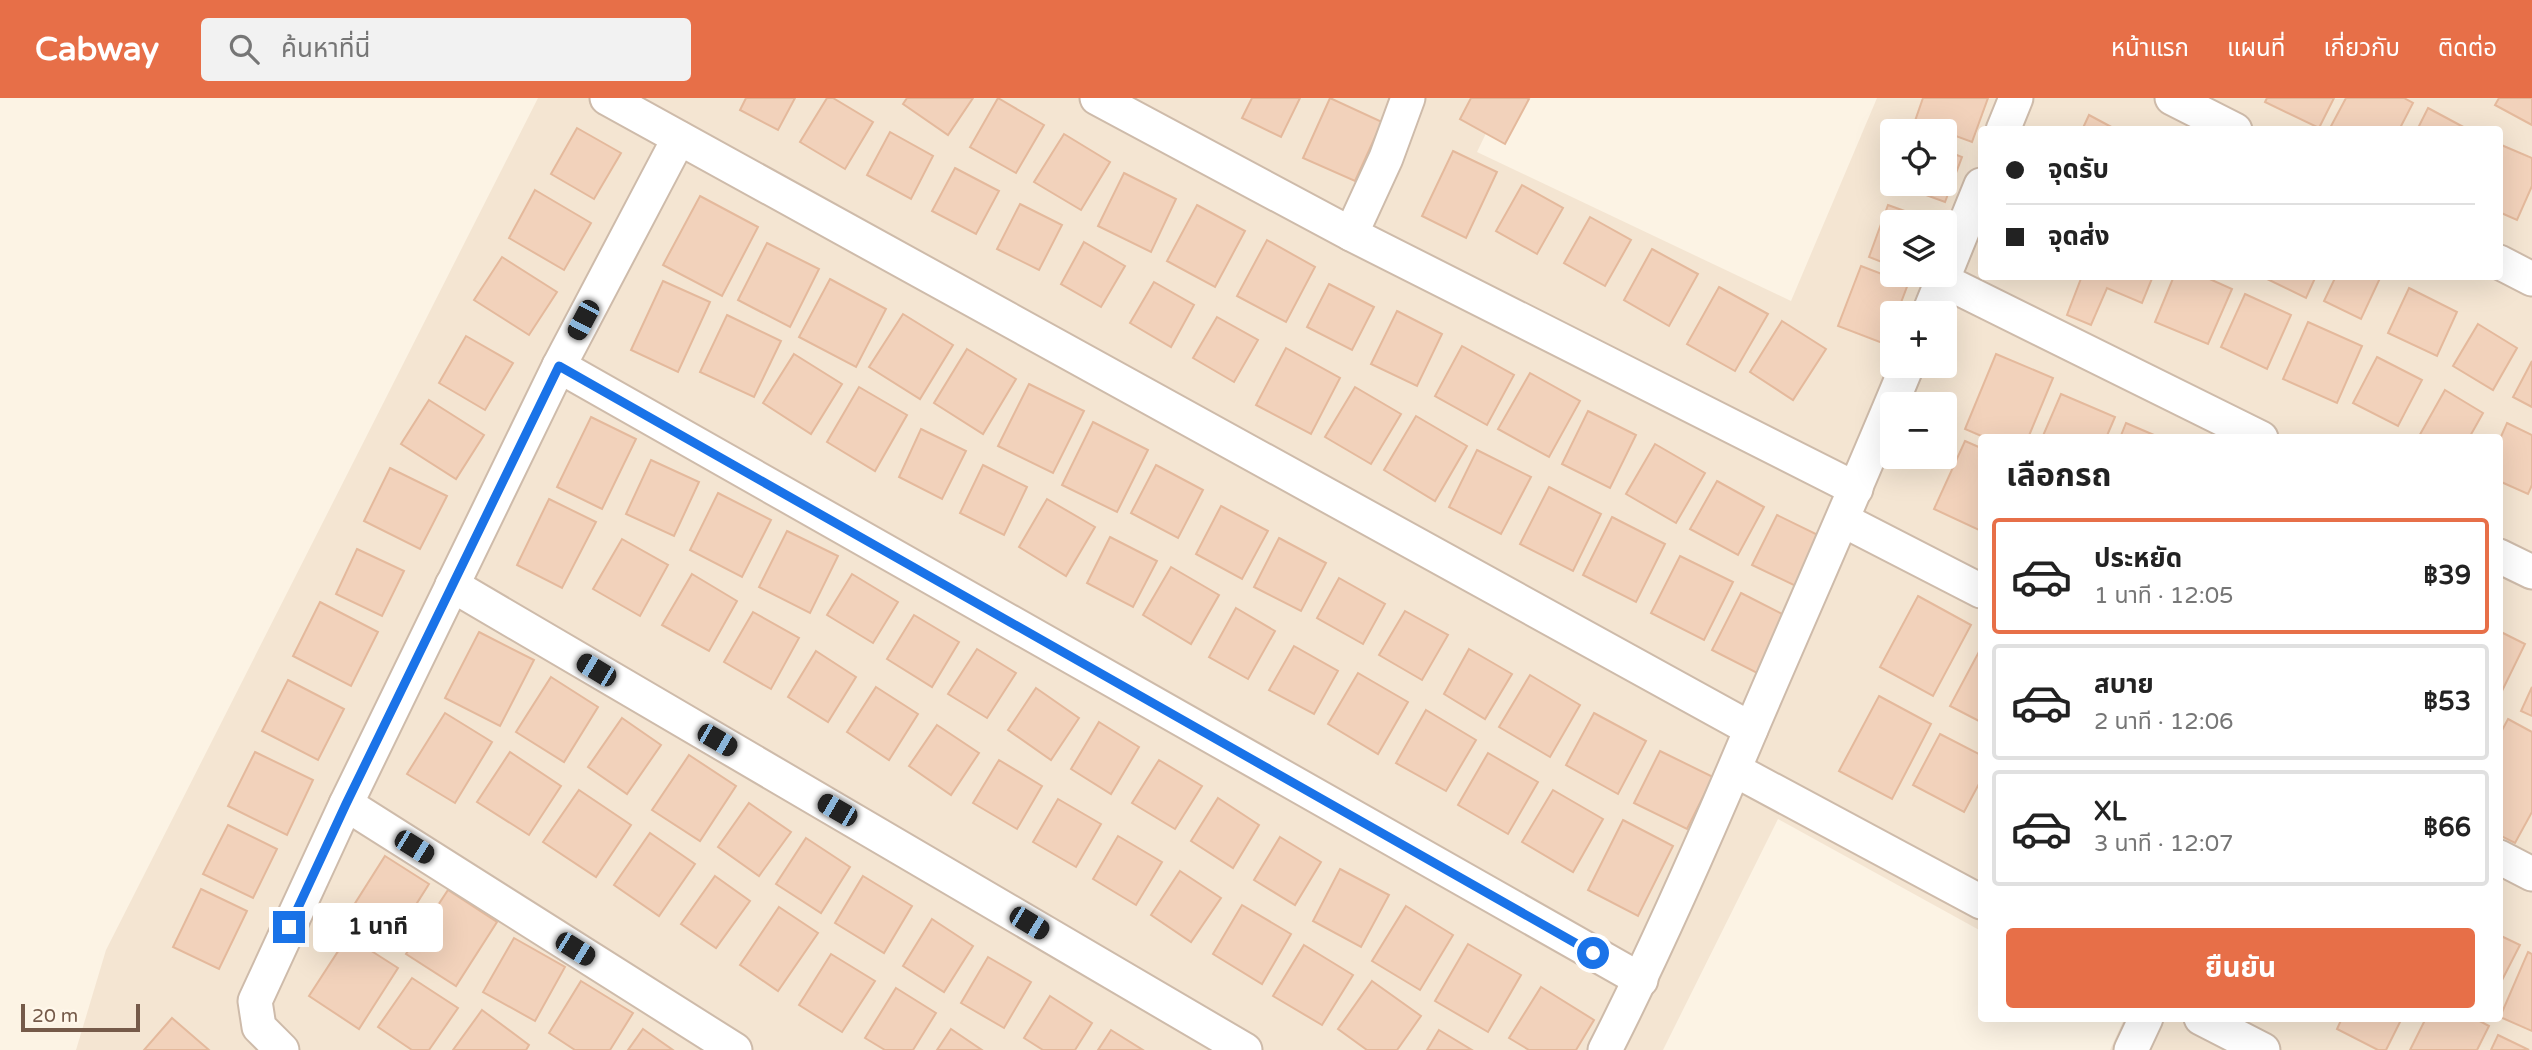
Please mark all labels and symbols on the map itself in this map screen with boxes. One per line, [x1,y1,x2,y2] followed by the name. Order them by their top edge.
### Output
[564,297,603,343] car
[573,650,620,690] car
[694,720,741,760] car
[814,790,861,830] car
[391,827,438,867] car
[314,902,443,952] callout: 1 นาที
[1006,903,1053,943] car
[273,911,305,943] route end
[552,929,599,969] car
[1577,937,1609,969] route start
[21,1001,140,1033] scale bar

